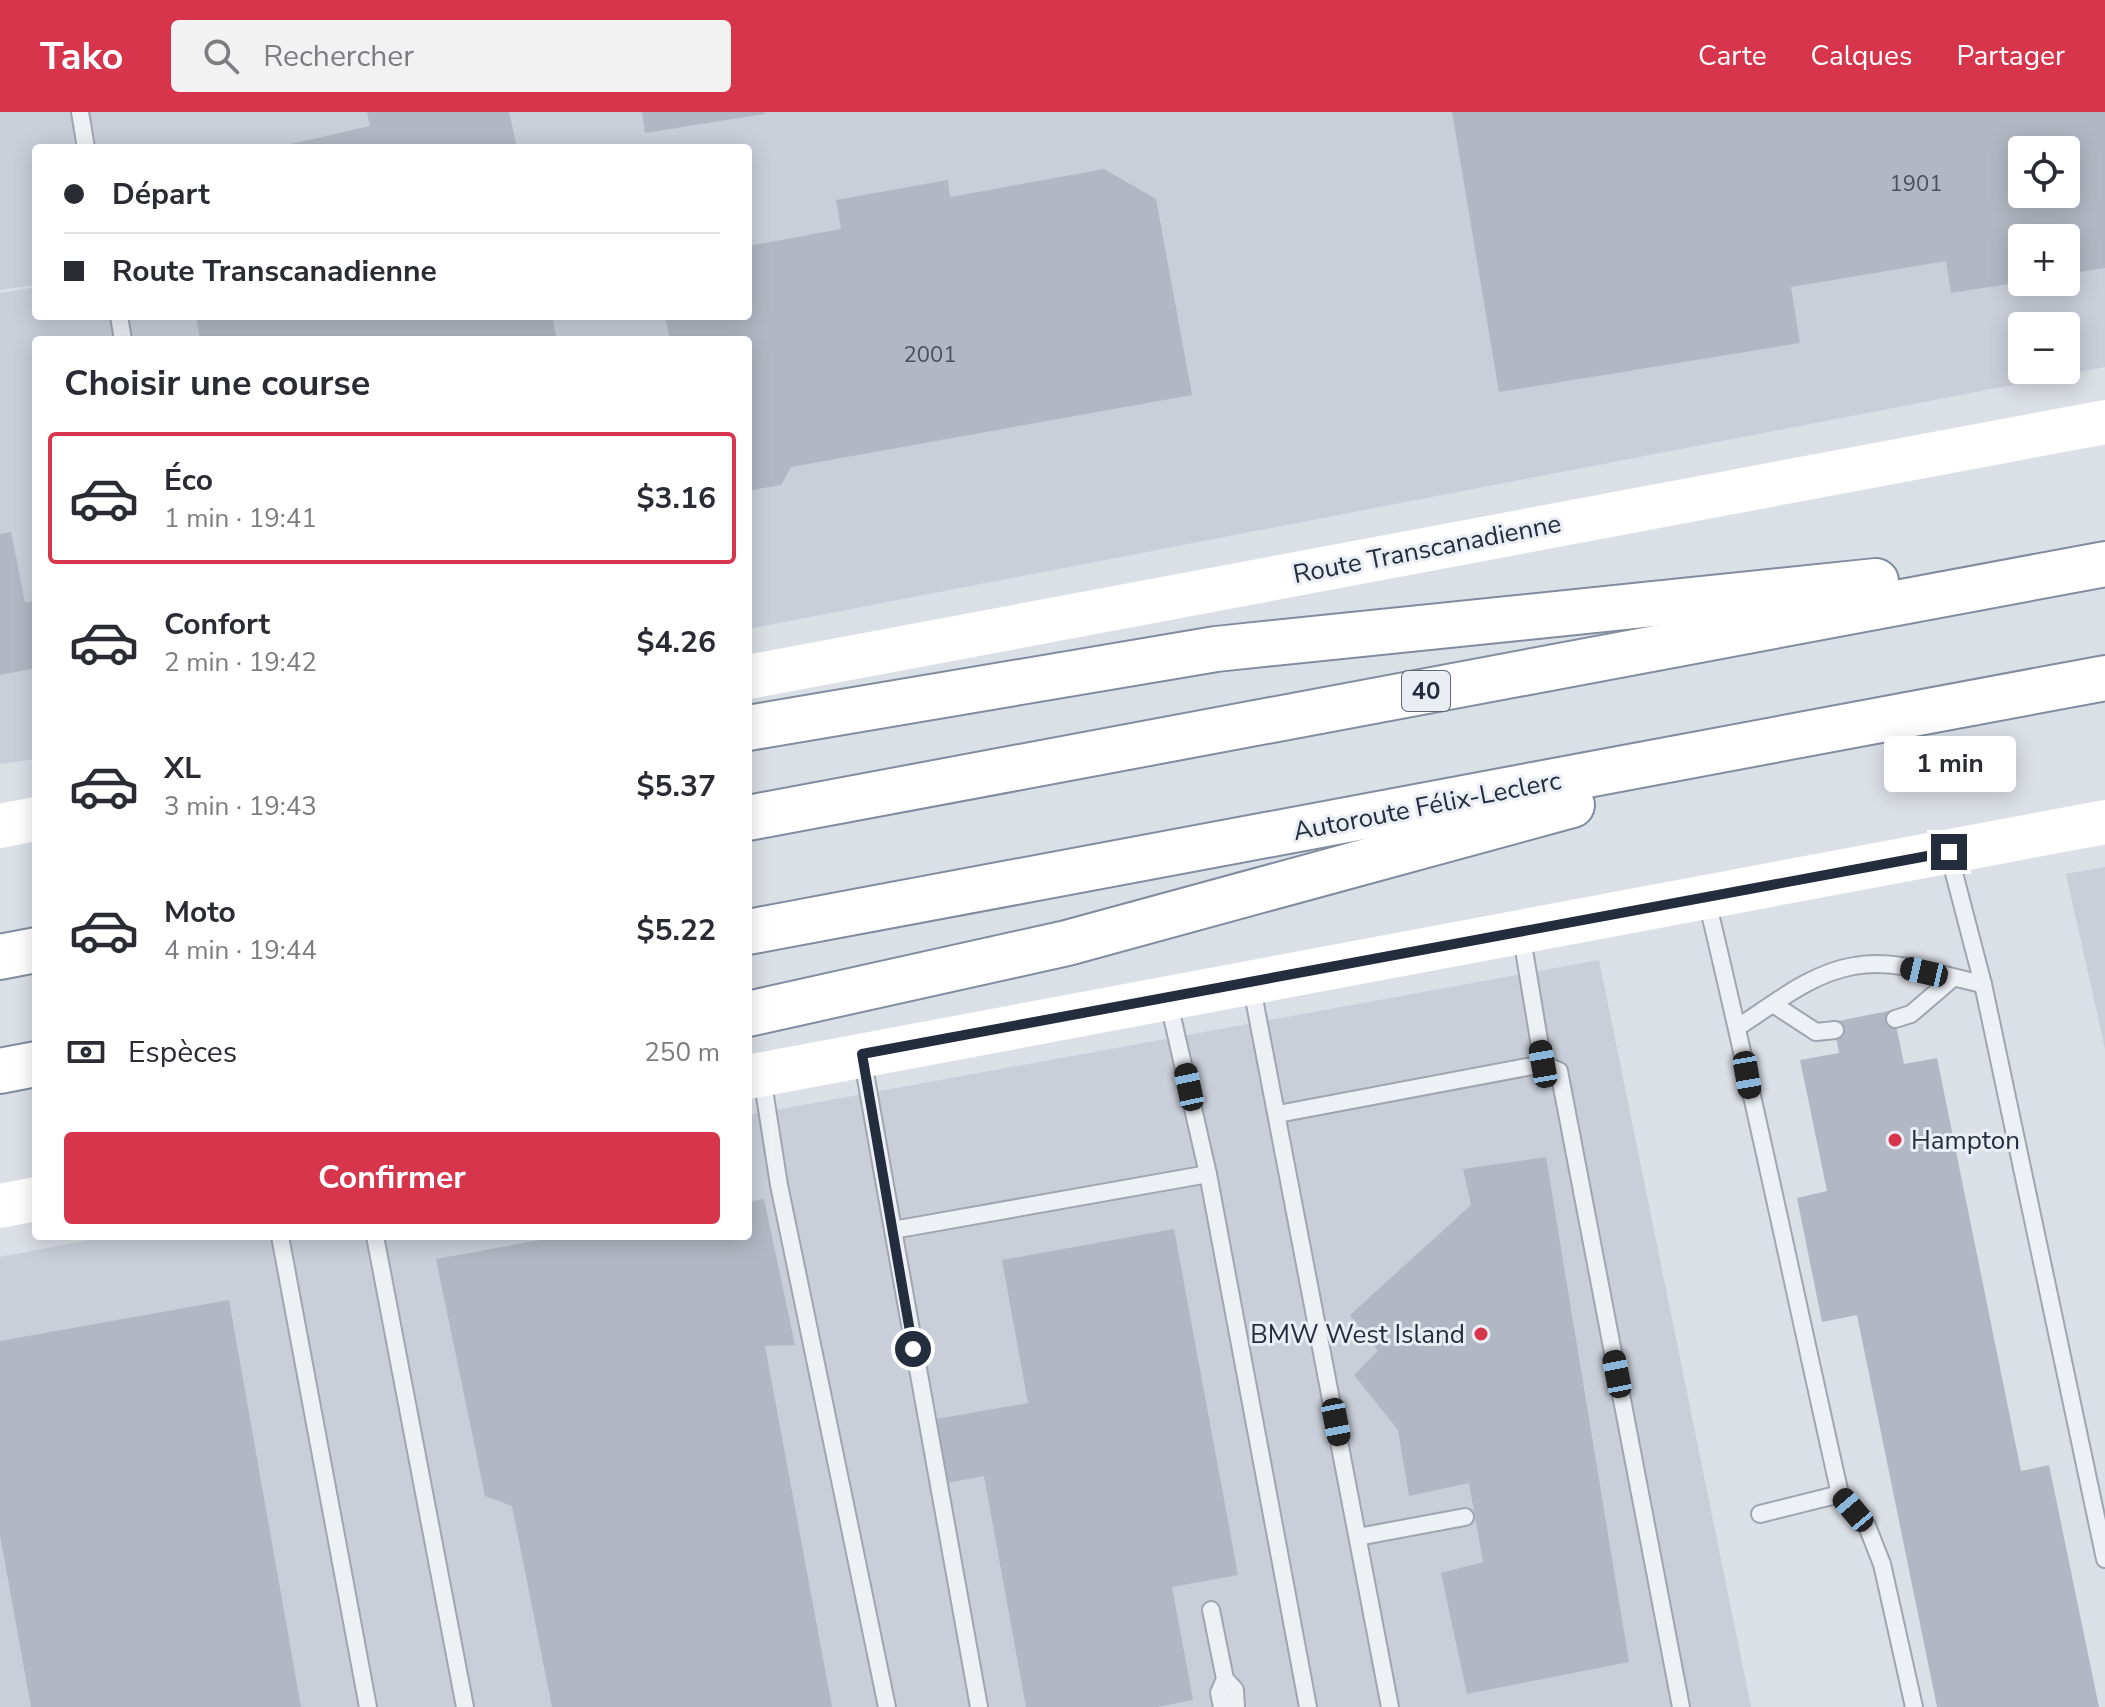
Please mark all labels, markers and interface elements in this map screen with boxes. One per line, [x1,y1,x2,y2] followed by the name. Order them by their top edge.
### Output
[171,20,731,92] search box
[40,31,123,82] text: Tako
[199,34,243,78] icon: search
[263,36,414,77] text: Rechercher
[1698,37,1767,75] text: Carte
[1811,37,1912,75] text: Calques
[1956,37,2065,75] text: Partager
[2008,136,2080,384] map controls
[2008,136,2080,208] button: locate
[1890,169,1942,199] house number: 1901
[112,174,210,215] text: Départ
[2008,224,2080,296] button: +
[112,251,437,292] text: Route Transcanadienne
[2008,312,2080,384] button: −
[904,340,956,370] house number: 2001
[64,359,370,408] text: Choisir une course
[164,460,213,501] text: Éco
[68,462,140,534] icon: car
[637,478,716,519] text: $3.16
[164,501,317,536] text: 1 min · 19:41
[1290,506,1564,592] street label: Route Transcanadienne
[164,604,270,645] text: Confort
[68,606,140,678] icon: car
[637,622,716,663] text: $4.26
[164,645,317,680] text: 2 min · 19:42
[1402,671,1450,711] road number: 40
[1883,736,2015,792] callout: 1 min
[1916,746,1984,781] text: 1 min
[164,748,201,789] text: XL
[68,750,140,822] icon: car
[1290,763,1564,849] street label: Autoroute Félix-Leclerc
[637,766,716,807] text: $5.37
[164,789,317,824] text: 3 min · 19:43
[1931,834,1967,870] route end
[164,892,236,933] text: Moto
[68,894,140,966] icon: car
[637,910,716,951] text: $5.22
[164,933,317,968] text: 4 min · 19:44
[1898,955,1950,989] car
[64,1030,108,1074] icon: cash
[128,1032,237,1073] text: Espèces
[644,1035,720,1070] text: 250 m
[1527,1038,1559,1090] car
[1731,1049,1763,1101] car
[1172,1061,1206,1113] car
[1911,1123,2020,1158] place label: Hampton
[1886,1131,1904,1149] marker: Hampton
[64,1132,720,1224] button: Confirmer
[1250,1317,1465,1352] place label: BMW West Island
[1472,1325,1490,1343] marker: BMW West Island
[895,1331,931,1367] route start
[1601,1348,1633,1400] car
[1320,1396,1352,1448] car
[1828,1484,1878,1536] car

